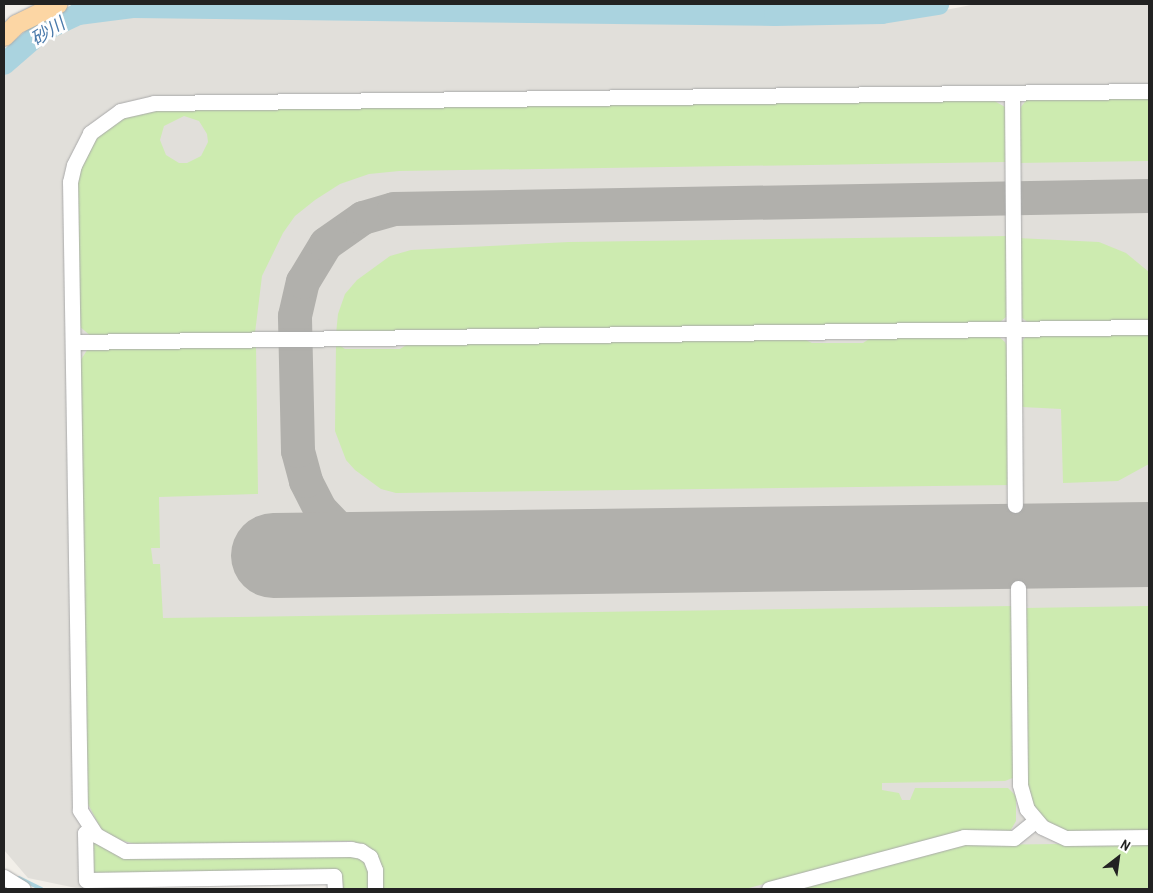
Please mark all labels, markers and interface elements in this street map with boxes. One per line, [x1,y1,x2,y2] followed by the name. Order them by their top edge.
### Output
[27,13,69,51] water label: 砂川
[1093,833,1143,883] north arrow
[1117,835,1134,855] text: N

